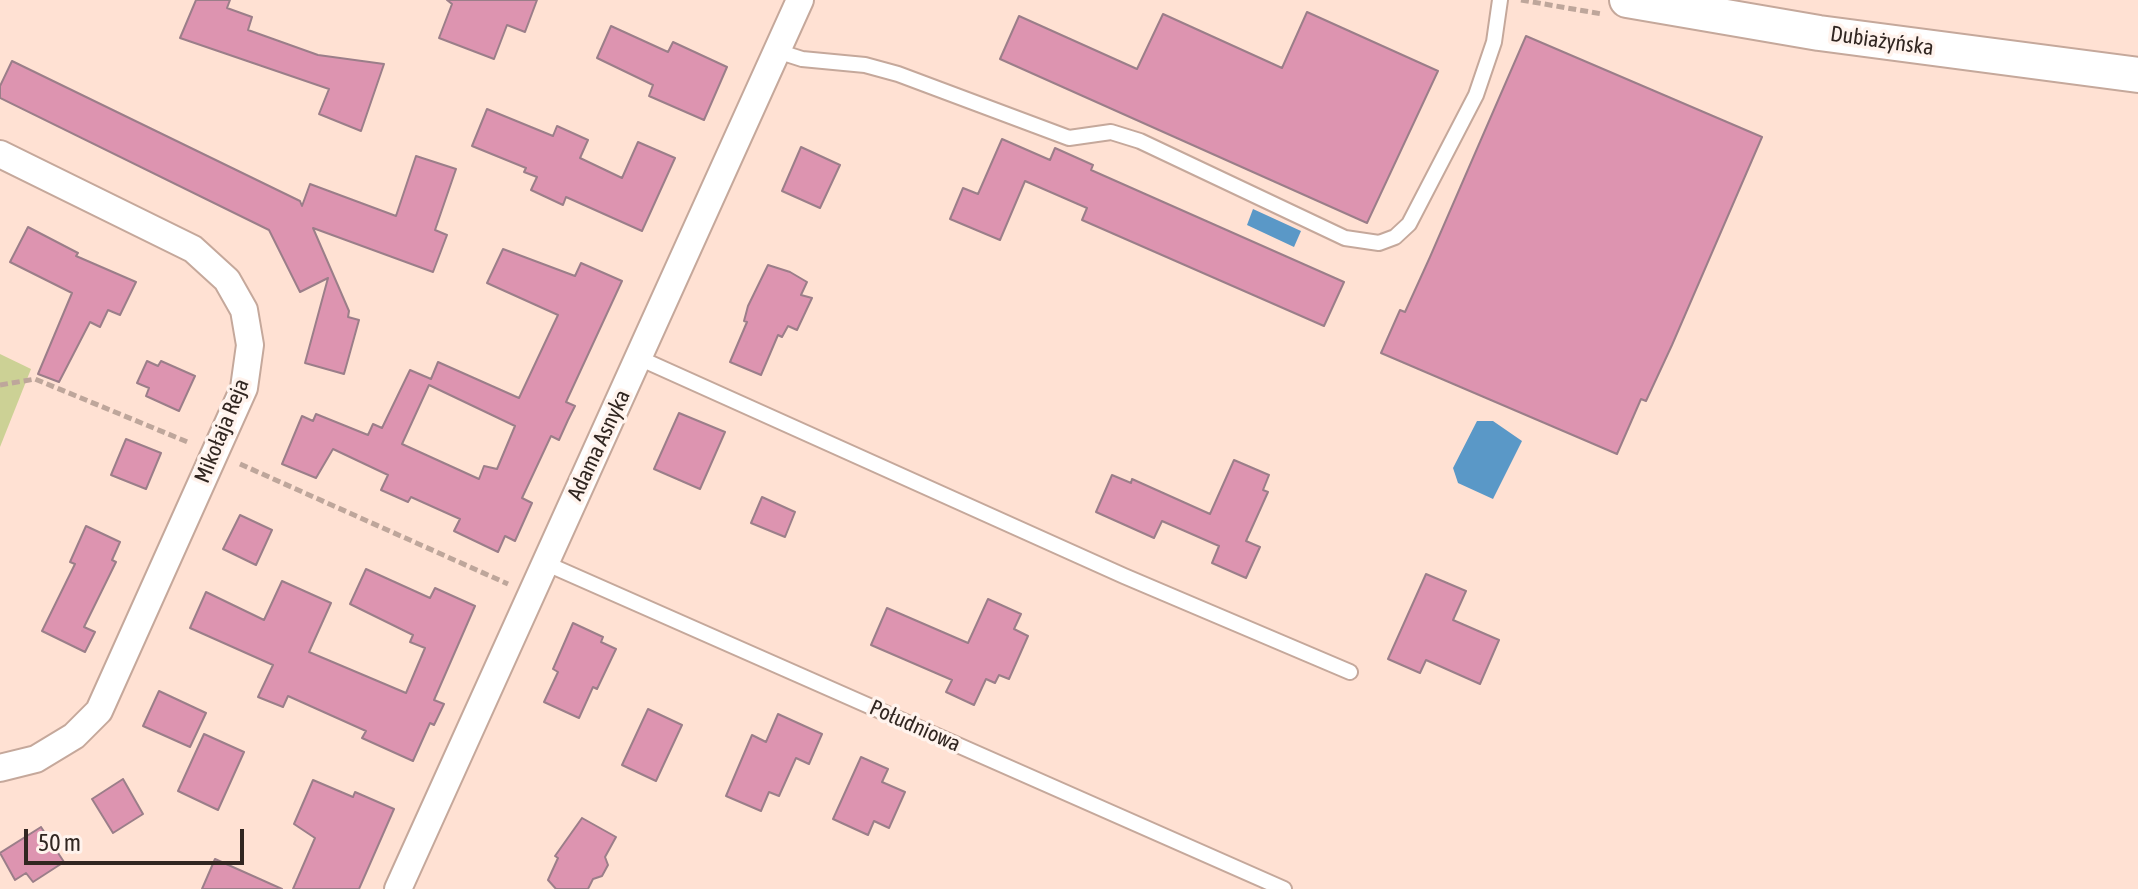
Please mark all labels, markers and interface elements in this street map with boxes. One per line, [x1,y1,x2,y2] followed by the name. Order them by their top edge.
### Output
[1829,21,1935,61] street label: Dubiażyńska
[189,375,255,487] street label: Mikołaja Reja
[562,386,636,504] street label: Adama Asnyka
[865,694,965,758] street label: Południowa
[28,813,248,863] scale bar
[38,829,81,856] text: 50 m

